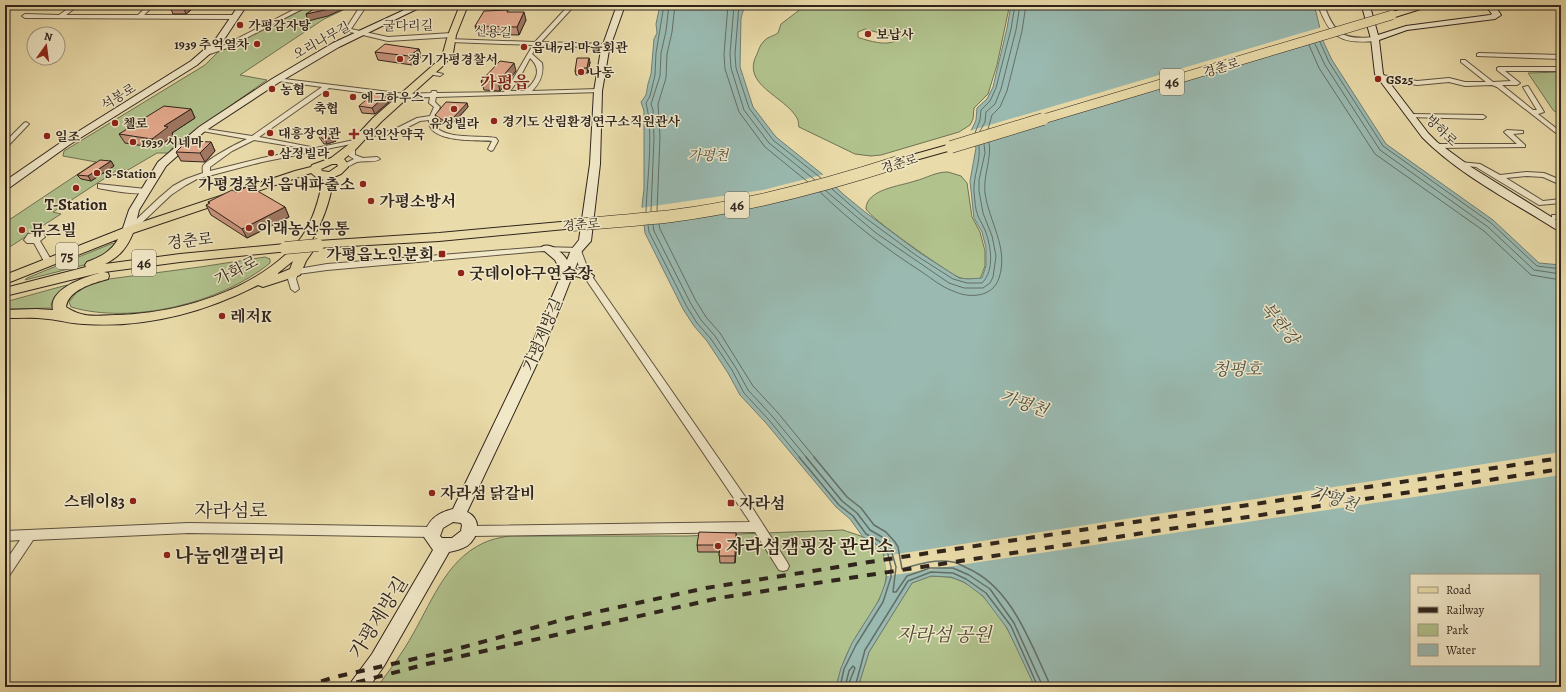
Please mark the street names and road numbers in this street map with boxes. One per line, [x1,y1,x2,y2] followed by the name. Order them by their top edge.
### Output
[383,17,433,34] street label: 굴다리길
[290,18,353,63] street label: 오리나무길
[474,22,512,41] street label: 신용길
[1201,54,1242,81] street label: 경춘로
[1160,69,1184,95] road number: 46
[98,79,139,114] street label: 석봉로
[1422,111,1461,150] street label: 방하로
[879,150,920,177] street label: 경춘로
[725,192,749,218] road number: 46
[562,214,601,235] street label: 경춘로
[166,228,215,254] street label: 경춘로
[56,243,78,269] road number: 75
[132,250,156,276] road number: 46
[211,250,263,291] street label: 가화로
[518,295,568,374] street label: 가평제방길
[194,498,268,524] street label: 자라섬로
[344,572,414,663] street label: 가평제방길

